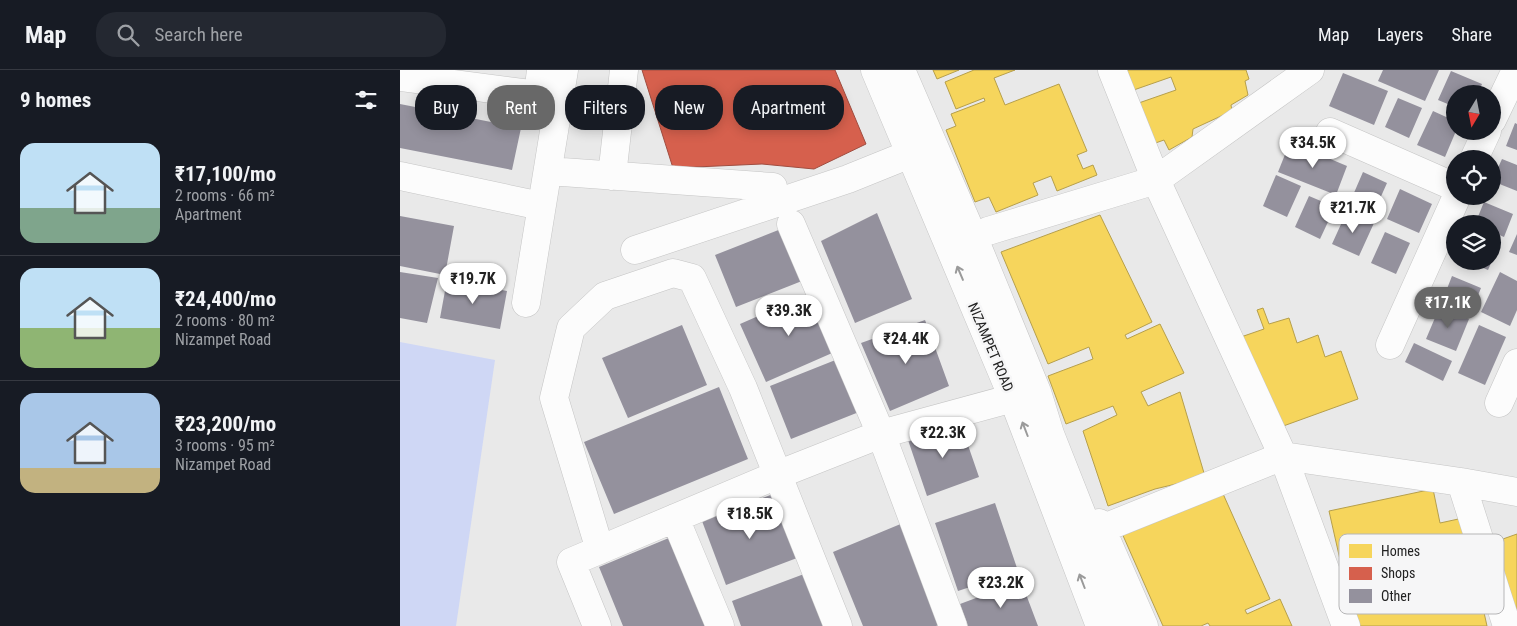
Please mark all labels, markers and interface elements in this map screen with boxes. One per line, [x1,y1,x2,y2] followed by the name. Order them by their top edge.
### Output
[96,12,446,57] search box
[25,21,66,49] text: Map
[114,21,142,49] icon: search
[154,23,243,46] text: Search here
[1318,24,1349,45] text: Map
[1377,24,1424,45] text: Layers
[1452,24,1492,45] text: Share
[415,85,477,130] chip: Buy
[487,85,555,130] chip: Rent
[565,85,645,130] chip: Filters
[655,85,723,130] chip: New
[733,85,844,130] chip: Apartment
[1446,85,1501,140] north arrow
[1446,85,1501,270] map controls
[352,86,380,114] icon: filters
[20,88,91,112] text: 9 homes
[1272,126,1354,169] pin: ₹34.5K
[1290,133,1336,152] text: ₹34.5K
[1446,150,1501,205] button: locate
[175,162,276,186] text: ₹17,100/mo
[60,163,120,223] icon: home
[175,186,275,205] text: 2 rooms · 66 m²
[1312,191,1394,234] pin: ₹21.7K
[1330,198,1376,217] text: ₹21.7K
[175,205,242,224] text: Apartment
[1446,215,1501,270] button: layers
[432,262,514,305] pin: ₹19.7K
[954,266,964,281] one-way arrow
[450,269,496,288] text: ₹19.7K
[1407,286,1489,329] pin: ₹17.1K
[175,287,276,311] text: ₹24,400/mo
[60,288,120,348] icon: home
[1425,293,1471,312] text: ₹17.1K
[748,294,830,337] pin: ₹39.3K
[965,300,1017,394] street label: NIZAMPET ROAD
[766,301,812,320] text: ₹39.3K
[175,311,275,330] text: 2 rooms · 80 m²
[865,322,947,365] pin: ₹24.4K
[883,329,929,348] text: ₹24.4K
[175,330,271,349] text: Nizampet Road
[175,412,276,436] text: ₹23,200/mo
[60,413,120,473] icon: home
[902,416,984,459] pin: ₹22.3K
[1020,422,1029,437] one-way arrow
[920,423,966,442] text: ₹22.3K
[175,436,275,455] text: 3 rooms · 95 m²
[175,455,271,474] text: Nizampet Road
[709,498,791,540] pin: ₹18.5K
[727,504,773,523] text: ₹18.5K
[1339,534,1504,614] legend
[1381,543,1420,559] text: Homes
[1381,565,1415,581] text: Shops
[960,566,1042,609] pin: ₹23.2K
[978,573,1024,592] text: ₹23.2K
[1077,574,1087,589] one-way arrow
[1381,588,1411,604] text: Other

